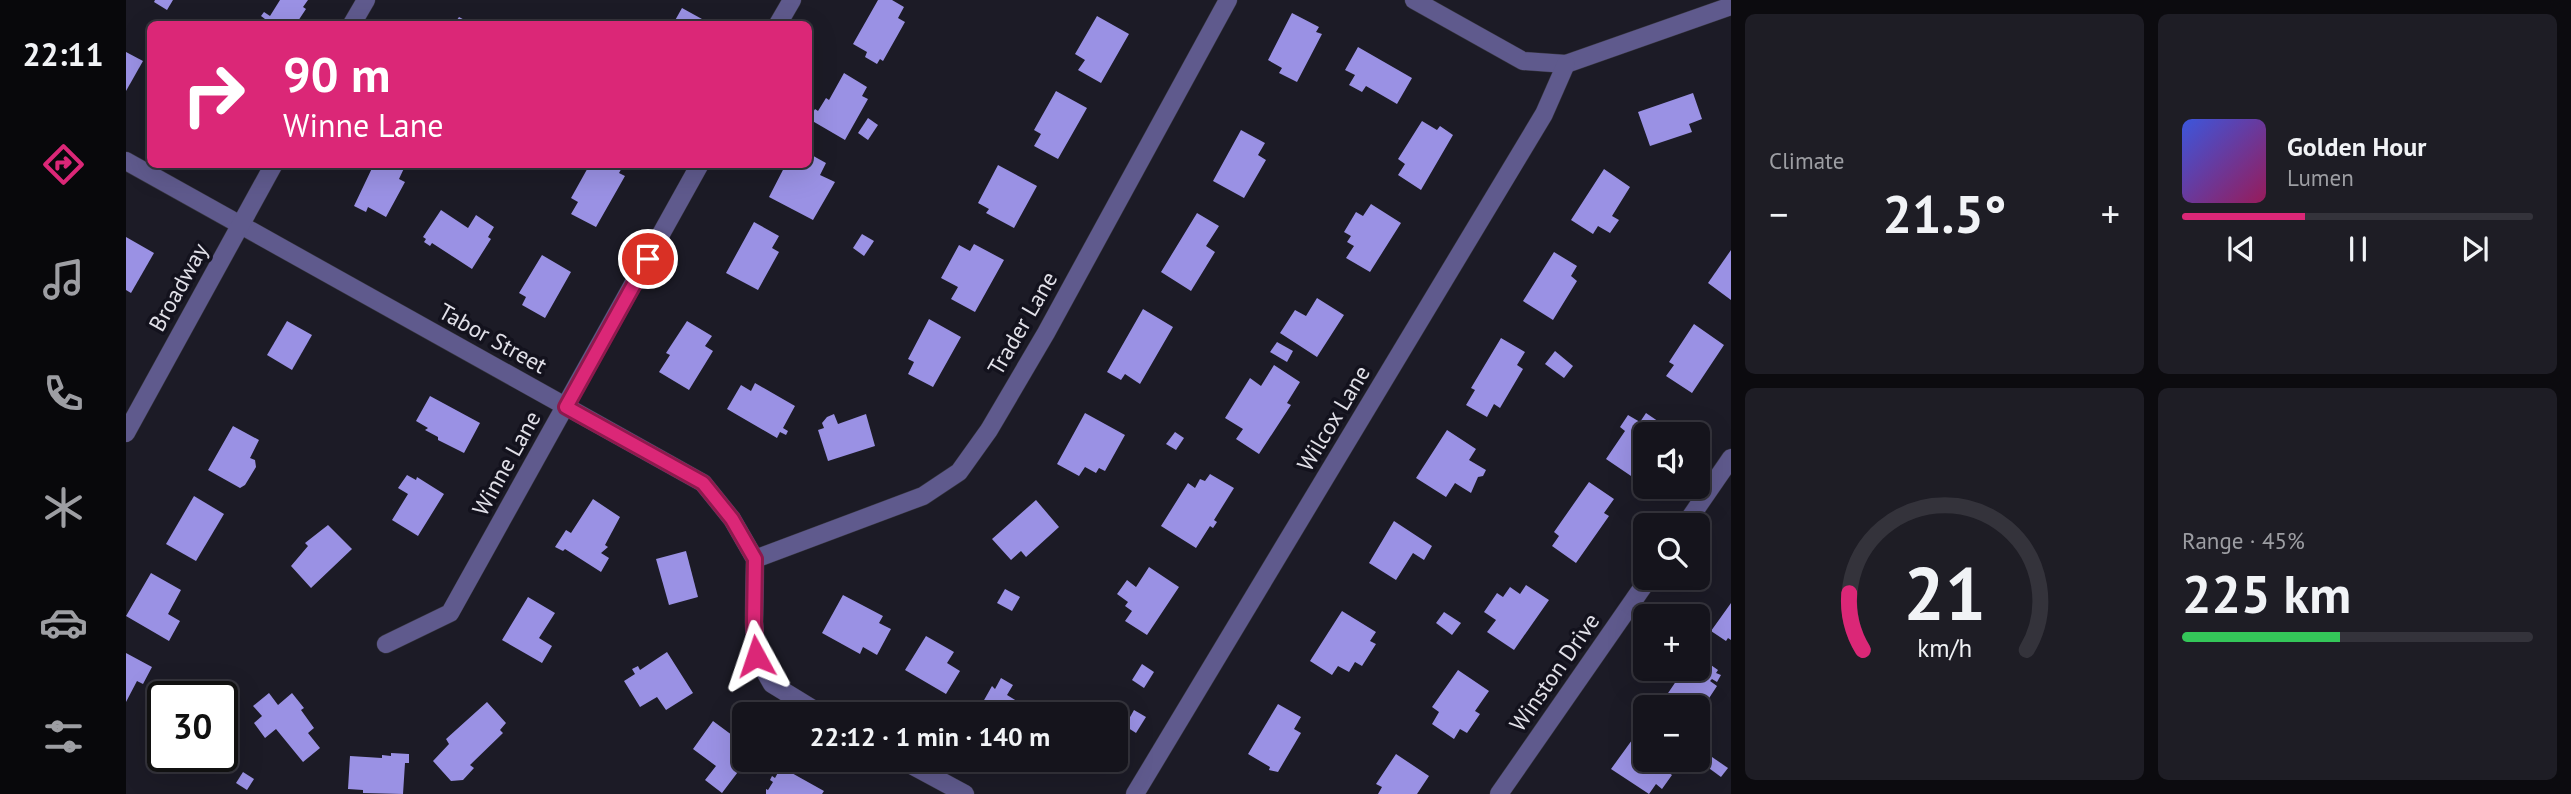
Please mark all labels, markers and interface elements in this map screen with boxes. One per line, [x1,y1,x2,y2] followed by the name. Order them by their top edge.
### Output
[22,33,104,75] text: 22:11
[283,42,390,106] text: 90 m
[168,49,259,140] icon: right
[283,104,443,146] text: Winne Lane
[2287,130,2426,163] text: Golden Hour
[39,140,88,189] icon: directions
[1769,146,1844,175] text: Climate
[2287,163,2354,192] text: Lumen
[1883,180,2006,247] text: 21.5°
[1769,189,1788,238] text: −
[2101,189,2120,238] text: +
[618,229,678,289] pin
[2222,230,2260,268] icon: previous
[2339,230,2377,268] icon: pause
[2456,230,2494,268] icon: next
[142,238,214,336] street label: Broadway
[629,240,667,278] icon: arrive
[39,255,88,304] icon: music
[981,266,1063,380] street label: Trader Lane
[434,296,552,380] street label: Tabor Street
[1290,360,1376,476] street label: Wilcox Lane
[39,369,88,418] icon: phone
[465,406,547,520] street label: Winne Lane
[1633,422,1710,772] map controls
[1633,422,1710,499] button: sound
[39,483,88,532] icon: climate
[1633,513,1710,590] button: search
[2182,526,2305,555] text: Range · 45%
[1903,546,1986,640] text: 21
[2182,560,2351,627] text: 225 km
[39,598,88,647] icon: car
[1633,604,1710,681] button: +
[1503,607,1605,737] street label: Winston Drive
[719,619,793,693] position arrow
[1917,632,1972,664] text: km/h
[147,681,238,772] speed limit sign: 30
[1633,695,1710,772] button: −
[39,712,88,761] icon: filters
[810,720,1050,753] text: 22:12 · 1 min · 140 m

